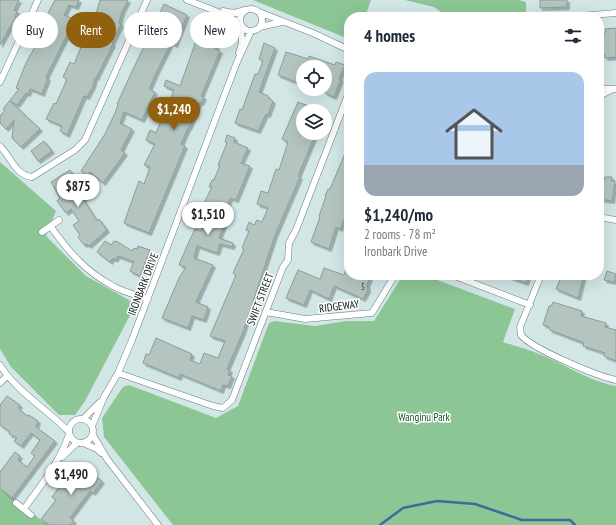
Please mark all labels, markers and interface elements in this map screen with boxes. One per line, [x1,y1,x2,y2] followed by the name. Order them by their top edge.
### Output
[12,12,58,48] chip: Buy
[66,12,116,48] chip: Rent
[124,12,182,48] chip: Filters
[190,12,240,48] chip: New
[364,25,415,47] text: 4 homes
[562,25,584,47] icon: filters
[296,60,332,140] map controls
[296,60,332,96] button: locate
[141,97,207,131] pin: $1,240
[438,98,510,170] icon: home
[157,101,191,118] text: $1,240
[296,104,332,140] button: layers
[54,174,102,208] pin: $875
[66,178,90,195] text: $875
[175,202,241,236] pin: $1,510
[364,204,433,226] text: $1,240/mo
[191,206,225,223] text: $1,510
[364,226,436,243] text: 2 rooms · 78 m²
[364,243,427,260] text: Ironbark Drive
[125,250,161,317] street label: IRONBARK DRIVE
[244,271,276,327] street label: SWIFT STREET
[361,281,365,292] house number: 5
[318,297,360,315] street label: RIDGEWAY
[398,410,451,424] park label: Wanginu Park
[38,462,104,496] pin: $1,490
[54,466,88,483] text: $1,490

